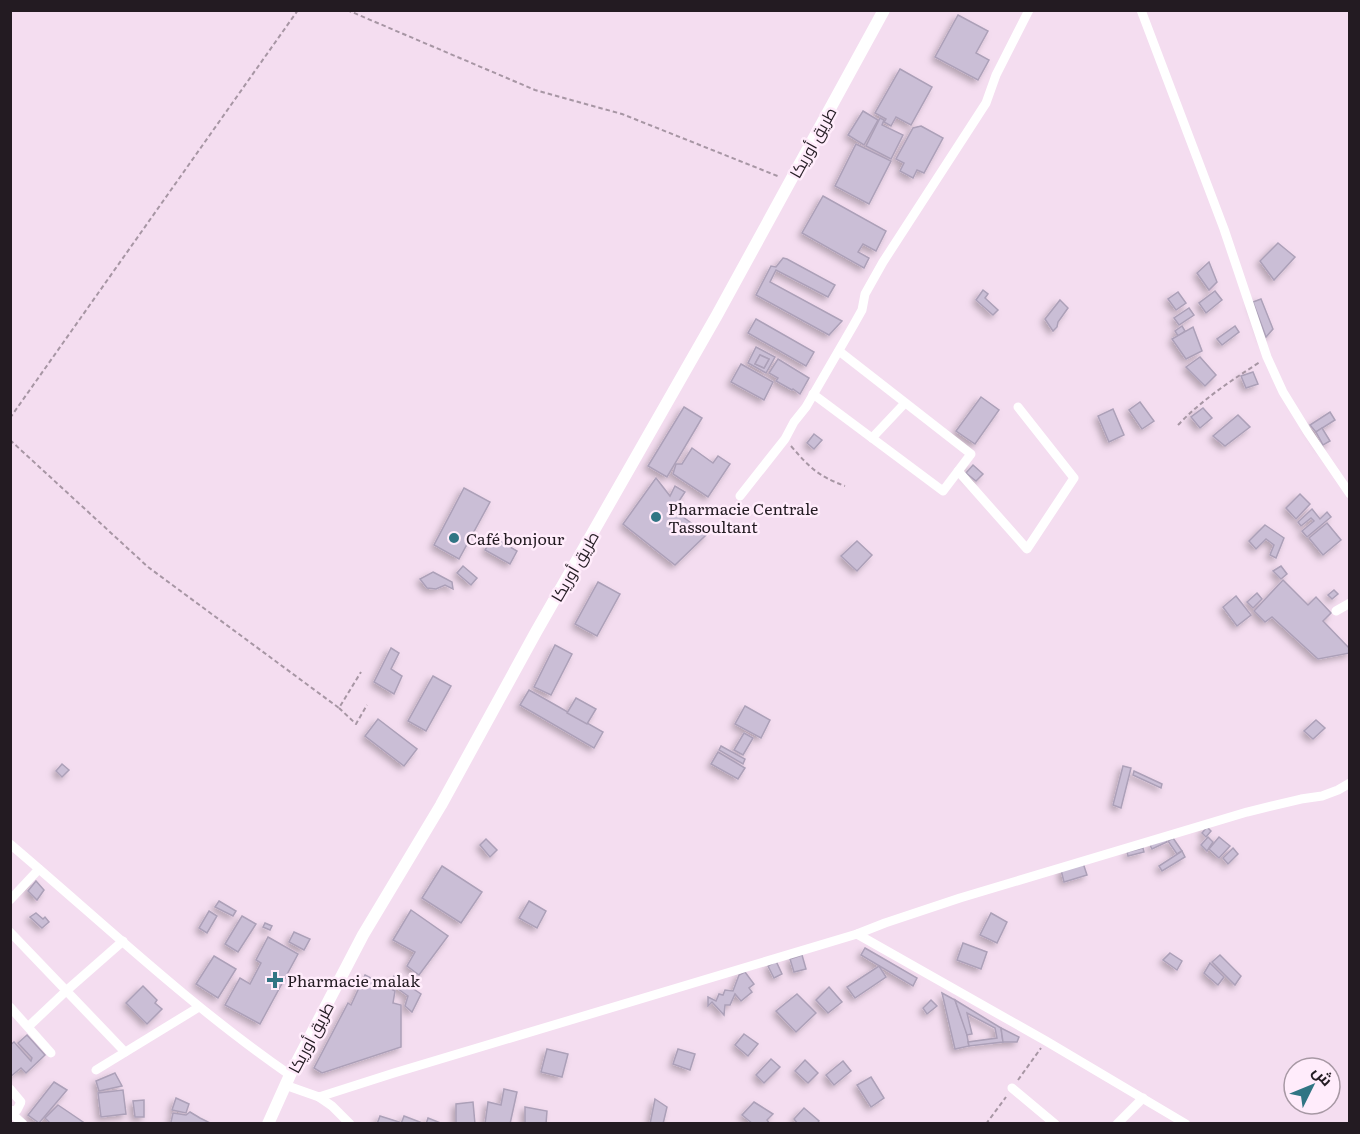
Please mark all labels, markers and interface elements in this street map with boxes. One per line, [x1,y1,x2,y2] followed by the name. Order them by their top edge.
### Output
[783,102,841,182] street label: طريق أوريكا
[668,496,818,538] place label: Pharmacie Centrale Tassoultant
[649,510,663,524] marker: Pharmacie Centrale Tassoultant
[466,526,565,550] place label: Café bonjour
[544,526,604,606] street label: طريق أوريكا
[447,531,461,545] marker: Café bonjour
[287,968,420,992] place label: Pharmacie malak
[268,973,282,987] marker: Pharmacie malak
[281,997,339,1077] street label: طريق أوريكا
[1282,1056,1342,1116] north arrow
[1308,1059,1339,1091] text: ش

